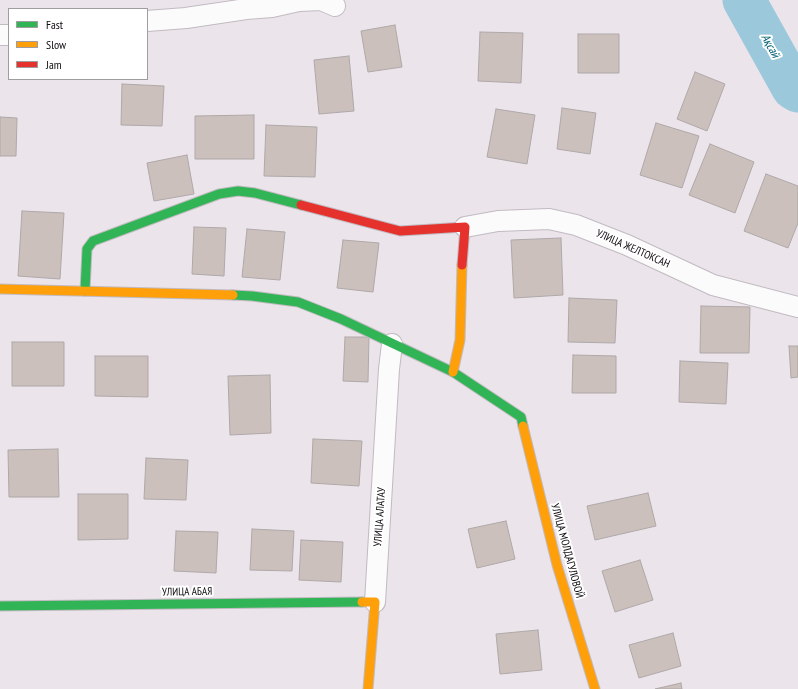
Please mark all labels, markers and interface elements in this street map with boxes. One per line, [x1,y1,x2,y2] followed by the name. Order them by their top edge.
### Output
[8,8,148,80] legend
[46,17,63,32] text: Fast
[758,32,782,60] water label: Ақсай
[46,37,66,52] text: Slow
[46,57,62,72] text: Jam
[594,227,672,271] street label: УЛИЦА ЖЕЛТОКСАН
[371,487,389,547] street label: УЛИЦА АЛАТАУ
[548,502,586,600] street label: УЛИЦА МОЛДАГУЛОВОЙ
[162,585,212,599] street label: УЛИЦА АБАЯ

